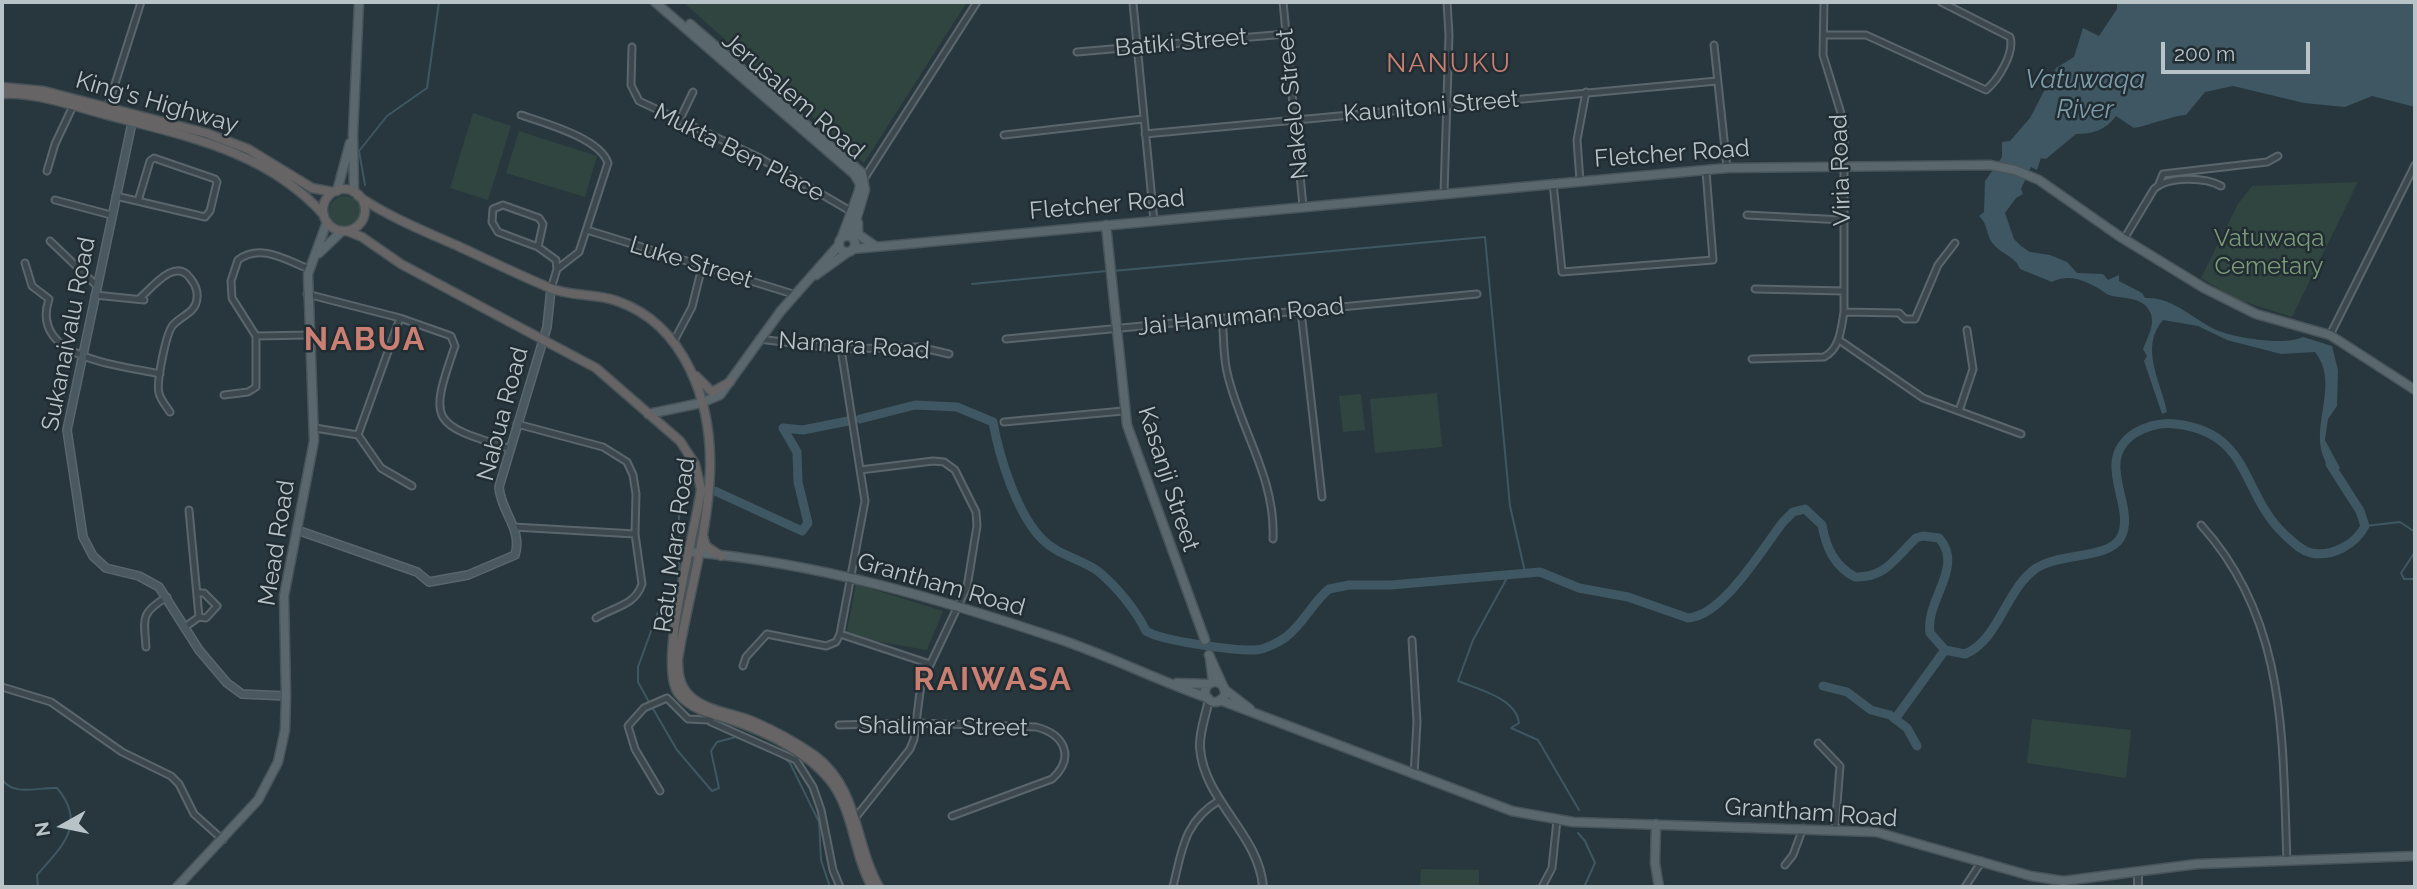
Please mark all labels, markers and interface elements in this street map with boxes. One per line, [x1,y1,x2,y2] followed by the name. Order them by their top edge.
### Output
[1114,23,1248,63] street label: Batiki Street
[716,26,870,166] street label: Jerusalem Road
[1271,27,1315,181] street label: Nakelo Street
[2165,28,2314,72] scale bar
[2174,41,2235,66] text: 200 m
[1387,48,1511,80] district label: NANUKU
[2025,64,2145,126] water label: Vatuwaqa River
[72,66,242,140] street label: King's Highway
[1342,85,1520,129] street label: Kaunitoni Street
[649,98,829,208] street label: Mukta Ben Place
[1825,114,1857,226] street label: Viria Road
[1593,134,1751,174] street label: Fletcher Road
[1028,184,1186,226] street label: Fletcher Road
[2214,225,2324,281] park label: Vatuwaqa Cemetary
[626,231,756,295] street label: Luke Street
[36,235,102,433] street label: Sukanaivalu Road
[1136,292,1346,342] street label: Jai Hanuman Road
[304,321,426,359] district label: NABUA
[777,326,931,366] street label: Namara Road
[471,344,535,484] street label: Nabua Road
[1131,403,1205,555] street label: Kasanji Street
[648,456,702,634] street label: Ratu Mara Road
[253,478,301,608] street label: Mead Road
[854,547,1028,623] street label: Grantham Road
[914,661,1072,699] district label: RAIWASA
[858,711,1028,743] street label: Shalimar Street
[28,791,98,861] north arrow
[1724,793,1898,833] street label: Grantham Road
[30,820,54,838] text: N

